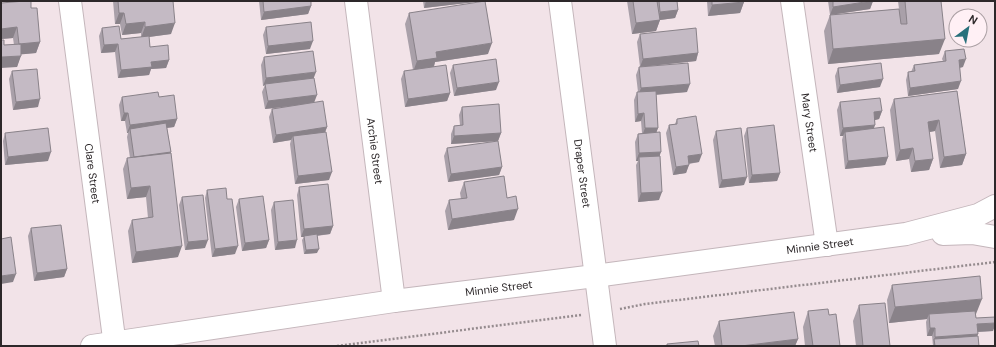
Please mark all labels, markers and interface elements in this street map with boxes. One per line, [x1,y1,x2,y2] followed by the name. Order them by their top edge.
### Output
[948,8,988,48] north arrow
[966,11,980,28] text: N
[798,92,821,153] street label: Mary Street
[364,117,386,185] street label: Archie Street
[571,138,594,209] street label: Draper Street
[82,143,103,204] street label: Clare Street
[786,234,855,257] street label: Minnie Street
[464,277,533,299] street label: Minnie Street

